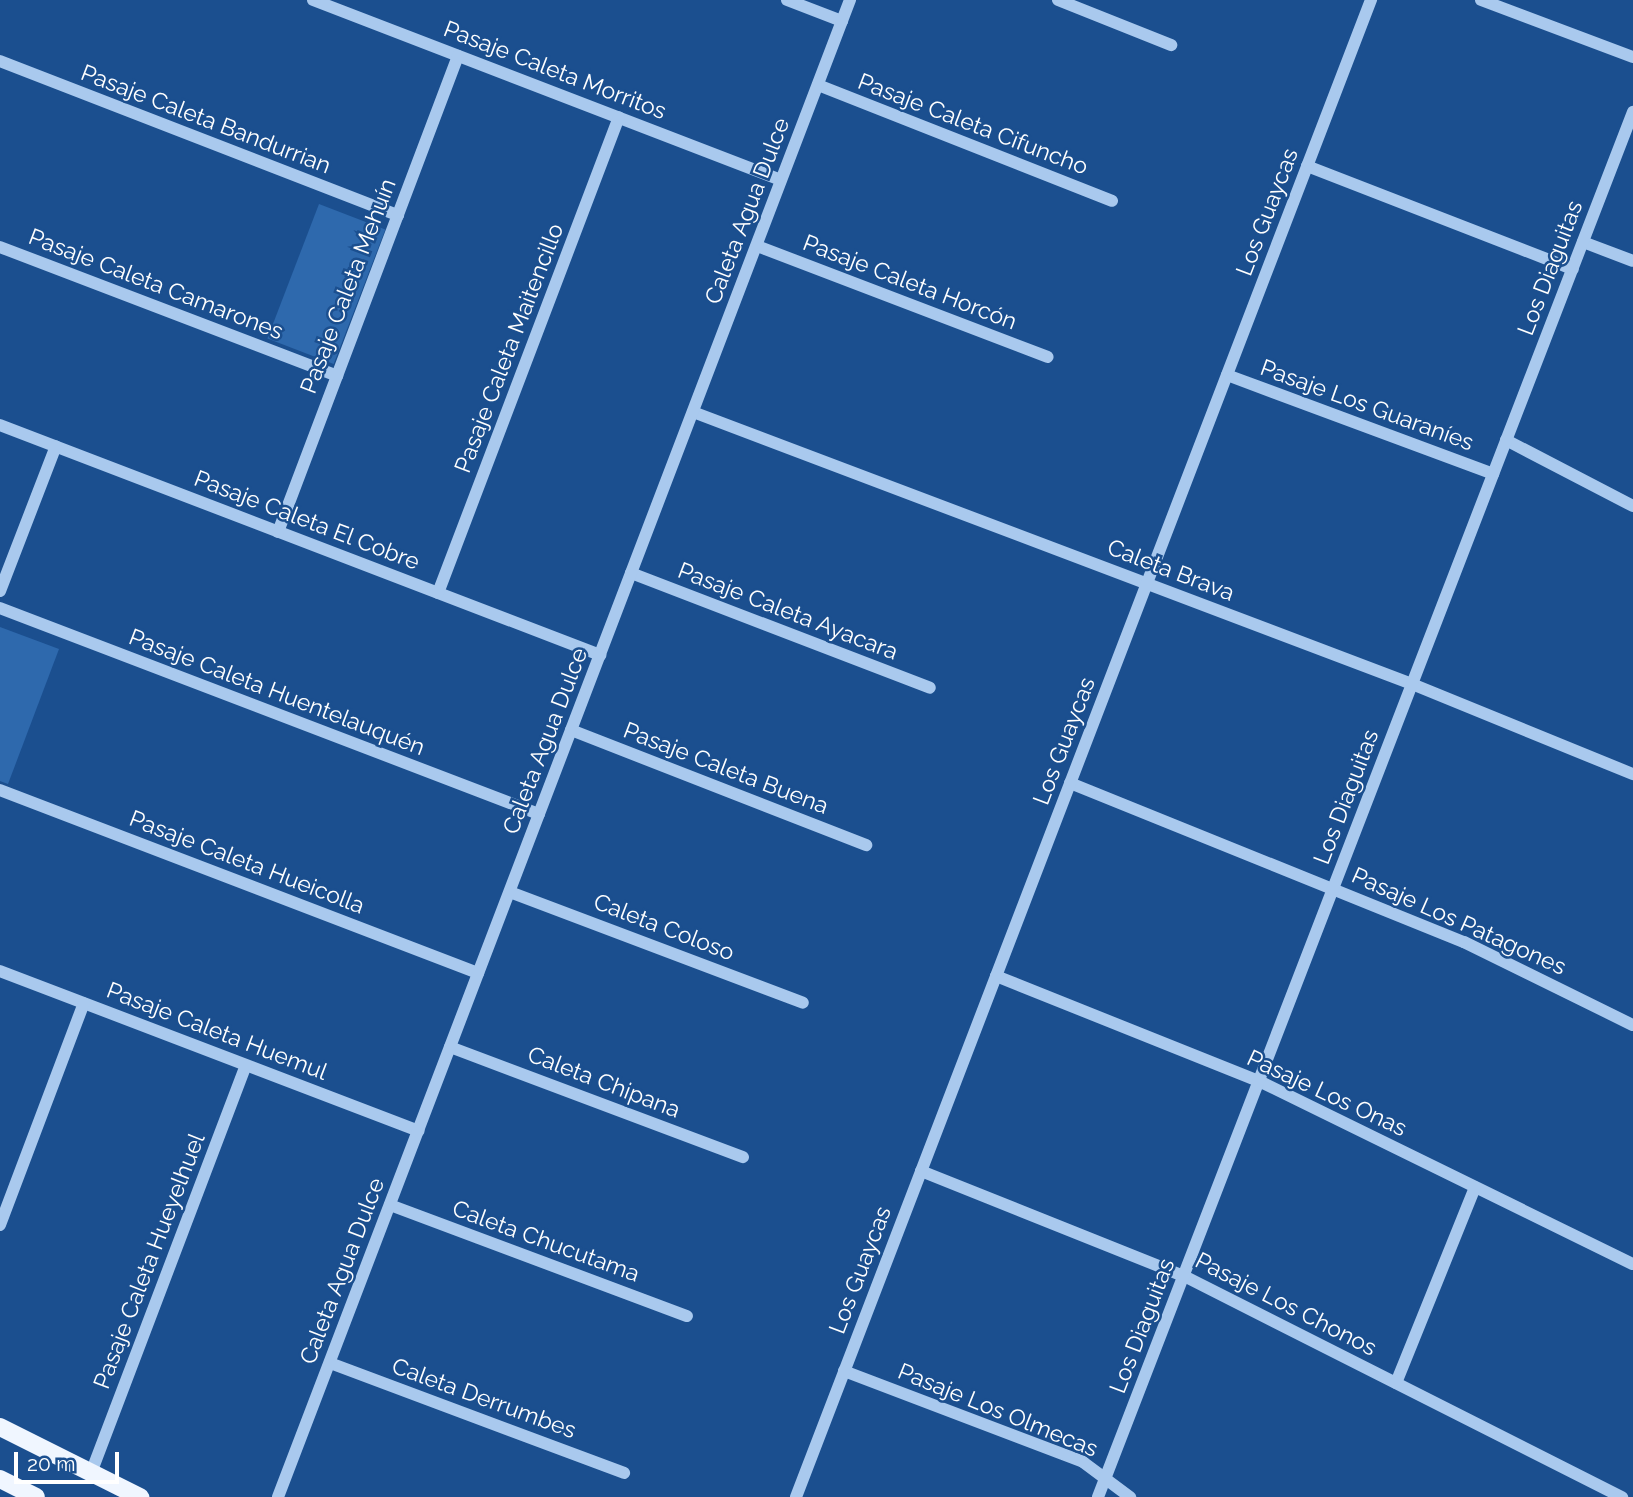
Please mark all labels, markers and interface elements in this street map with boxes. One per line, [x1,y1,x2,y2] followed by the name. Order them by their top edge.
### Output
[440,15,670,125] street label: Pasaje Caleta Morritos
[77,59,335,179] street label: Pasaje Caleta Bandurrian
[854,67,1092,181] street label: Pasaje Caleta Cifuncho
[699,114,795,308] street label: Caleta Agua Dulce
[1230,144,1304,280] street label: Los Guaycas
[294,175,402,397] street label: Pasaje Caleta Mehuín
[1512,197,1588,339] street label: Los Diaguitas
[449,219,569,477] street label: Pasaje Caleta Maitencillo
[25,223,287,345] street label: Pasaje Caleta Camarones
[799,228,1021,336] street label: Pasaje Caleta Horcón
[1257,354,1477,456] street label: Pasaje Los Guaraníes
[190,464,424,576] street label: Pasaje Caleta El Cobre
[1103,533,1239,607] street label: Caleta Brava
[674,556,902,666] street label: Pasaje Caleta Ayacara
[125,623,429,761] street label: Pasaje Caleta Huentelauquén
[497,644,593,838] street label: Caleta Agua Dulce
[1027,673,1101,809] street label: Los Guaycas
[620,716,832,820] street label: Pasaje Caleta Buena
[1308,726,1384,868] street label: Los Diaguitas
[126,804,368,920] street label: Pasaje Caleta Hueicolla
[1348,861,1570,981] street label: Pasaje Los Patagones
[590,888,738,966] street label: Caleta Coloso
[103,976,331,1086] street label: Pasaje Caleta Huemul
[524,1040,684,1124] street label: Caleta Chipana
[1243,1044,1411,1142] street label: Pasaje Los Onas
[87,1129,211,1393] street label: Pasaje Caleta Hueyelhuel
[294,1174,390,1368] street label: Caleta Agua Dulce
[449,1194,643,1288] street label: Caleta Chucutama
[823,1202,897,1338] street label: Los Guaycas
[1191,1246,1381,1362] street label: Pasaje Los Chonos
[1104,1255,1180,1397] street label: Los Diaguitas
[388,1352,580,1444] street label: Caleta Derrumbes
[894,1357,1102,1463] street label: Pasaje Los Olmecas
[18,1438,122,1482] scale bar
[27,1451,75,1476] text: 20 m

